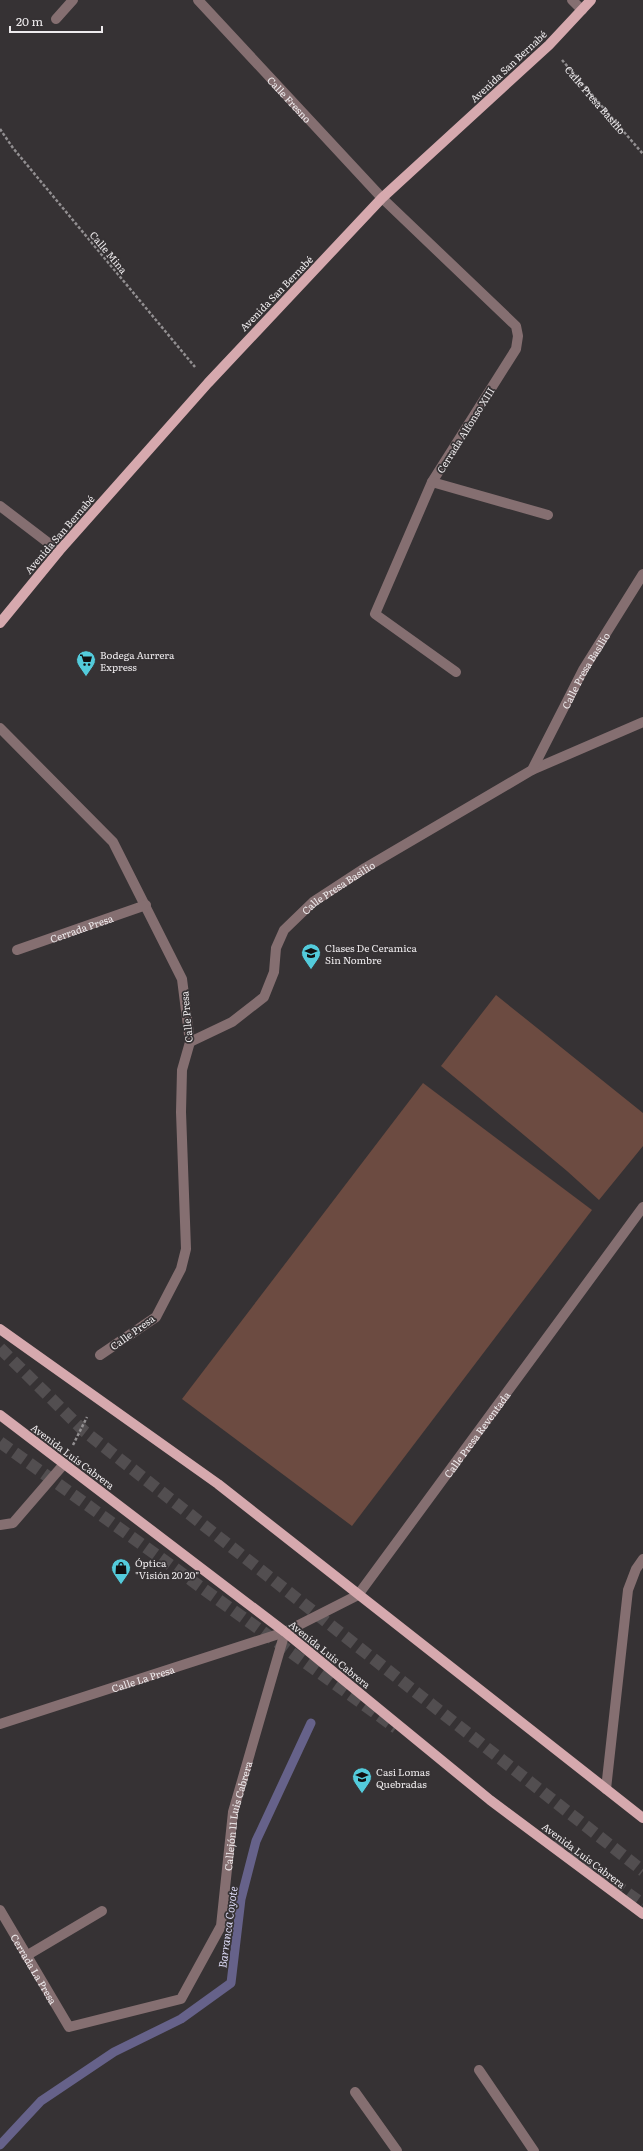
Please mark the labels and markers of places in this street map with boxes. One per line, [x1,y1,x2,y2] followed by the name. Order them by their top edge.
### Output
[100,647,175,674] place label: Bodega Aurrera Express
[75,649,97,677] supermarket icon: Bodega Aurrera Express
[325,940,418,967] place label: Clases De Ceramica Sin Nombre
[300,942,322,970] school or university icon: Clases De Ceramica Sin Nombre
[135,1555,199,1582] place label: Óptica "Visión 20 20"
[110,1557,132,1585] shop icon: Óptica "Visión 20 20"
[376,1764,430,1791] place label: Casi Lomas Quebradas
[351,1766,373,1794] school or university icon: Casi Lomas Quebradas

